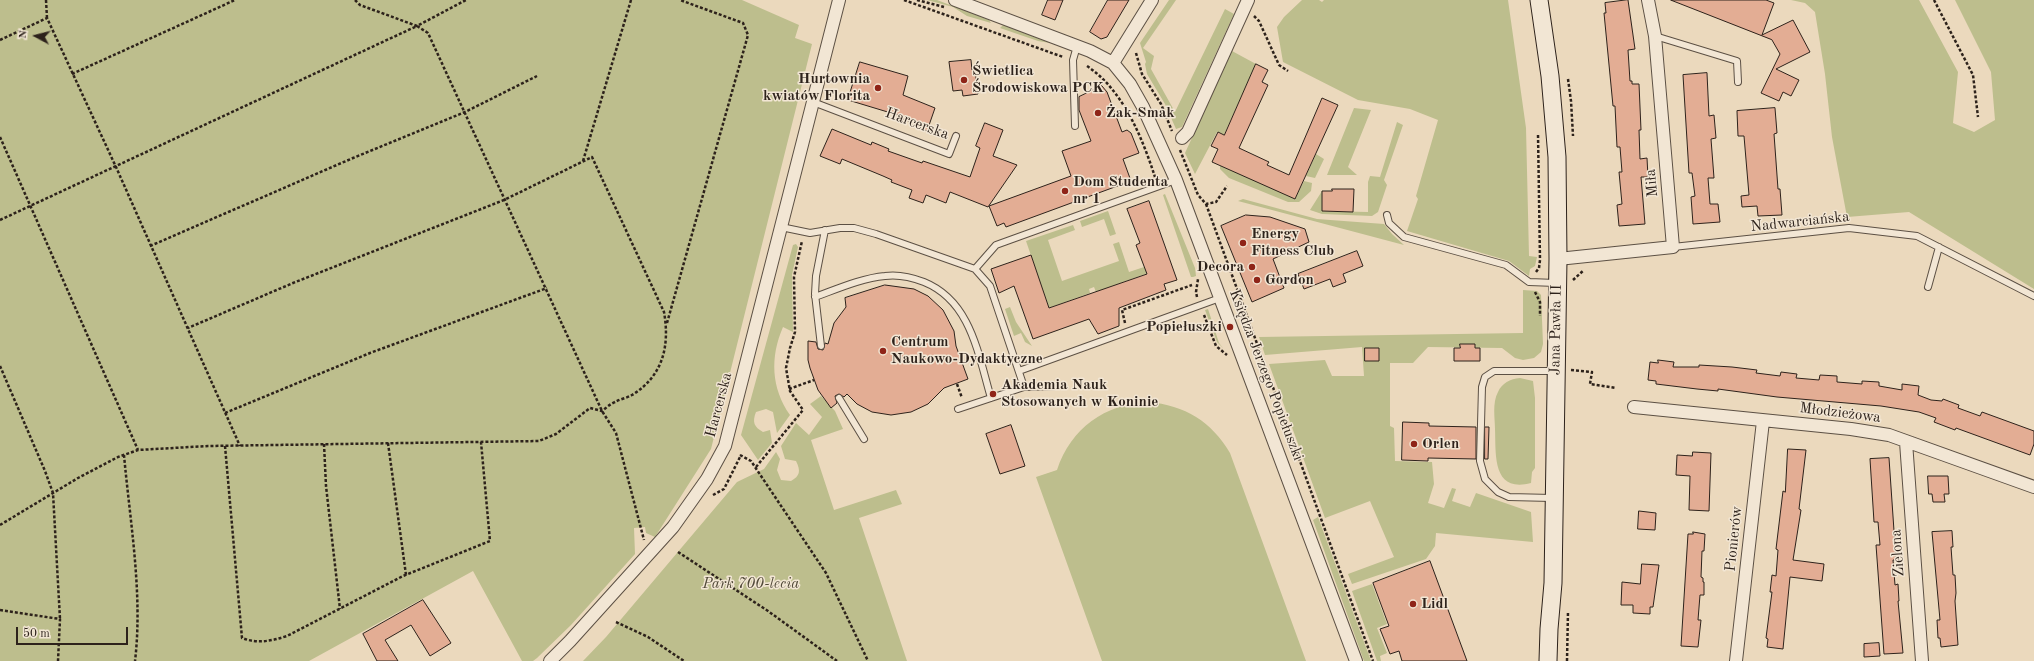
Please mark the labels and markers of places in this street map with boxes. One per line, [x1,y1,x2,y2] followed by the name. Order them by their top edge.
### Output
[972,62,1104,97] place label: Świetlica Środowiskowa PCK
[763,70,870,105] place label: Hurtownia kwiatów Florita
[959,75,969,85] marker: Świetlica Środowiskowa PCK
[873,83,883,93] marker: Hurtownia kwiatów Florita
[1106,104,1175,122] place label: Żak-Smak
[1093,108,1103,118] marker: Żak-Smak
[1073,173,1168,208] place label: Dom Studenta nr 1
[1060,186,1070,196] marker: Dom Studenta nr 1
[1251,225,1334,260] place label: Energy Fitness Club
[1238,238,1248,248] marker: Energy Fitness Club
[1196,258,1244,276] place label: Decora
[1247,262,1257,272] marker: Decora
[1265,271,1314,289] place label: Gordon
[1252,275,1262,285] marker: Gordon
[1146,318,1222,336] place label: Popiełuszki
[1225,322,1235,332] marker: Popiełuszki
[891,333,1043,368] place label: Centrum Naukowo-Dydaktyczne
[878,346,888,356] marker: Centrum Naukowo-Dydaktyczne
[1001,376,1158,411] place label: Akademia Nauk Stosowanych w Koninie
[988,389,998,399] marker: Akademia Nauk Stosowanych w Koninie
[1422,435,1459,453] place label: Orlen
[1409,439,1419,449] marker: Orlen
[1421,595,1448,613] place label: Lidl
[1408,599,1418,609] marker: Lidl

